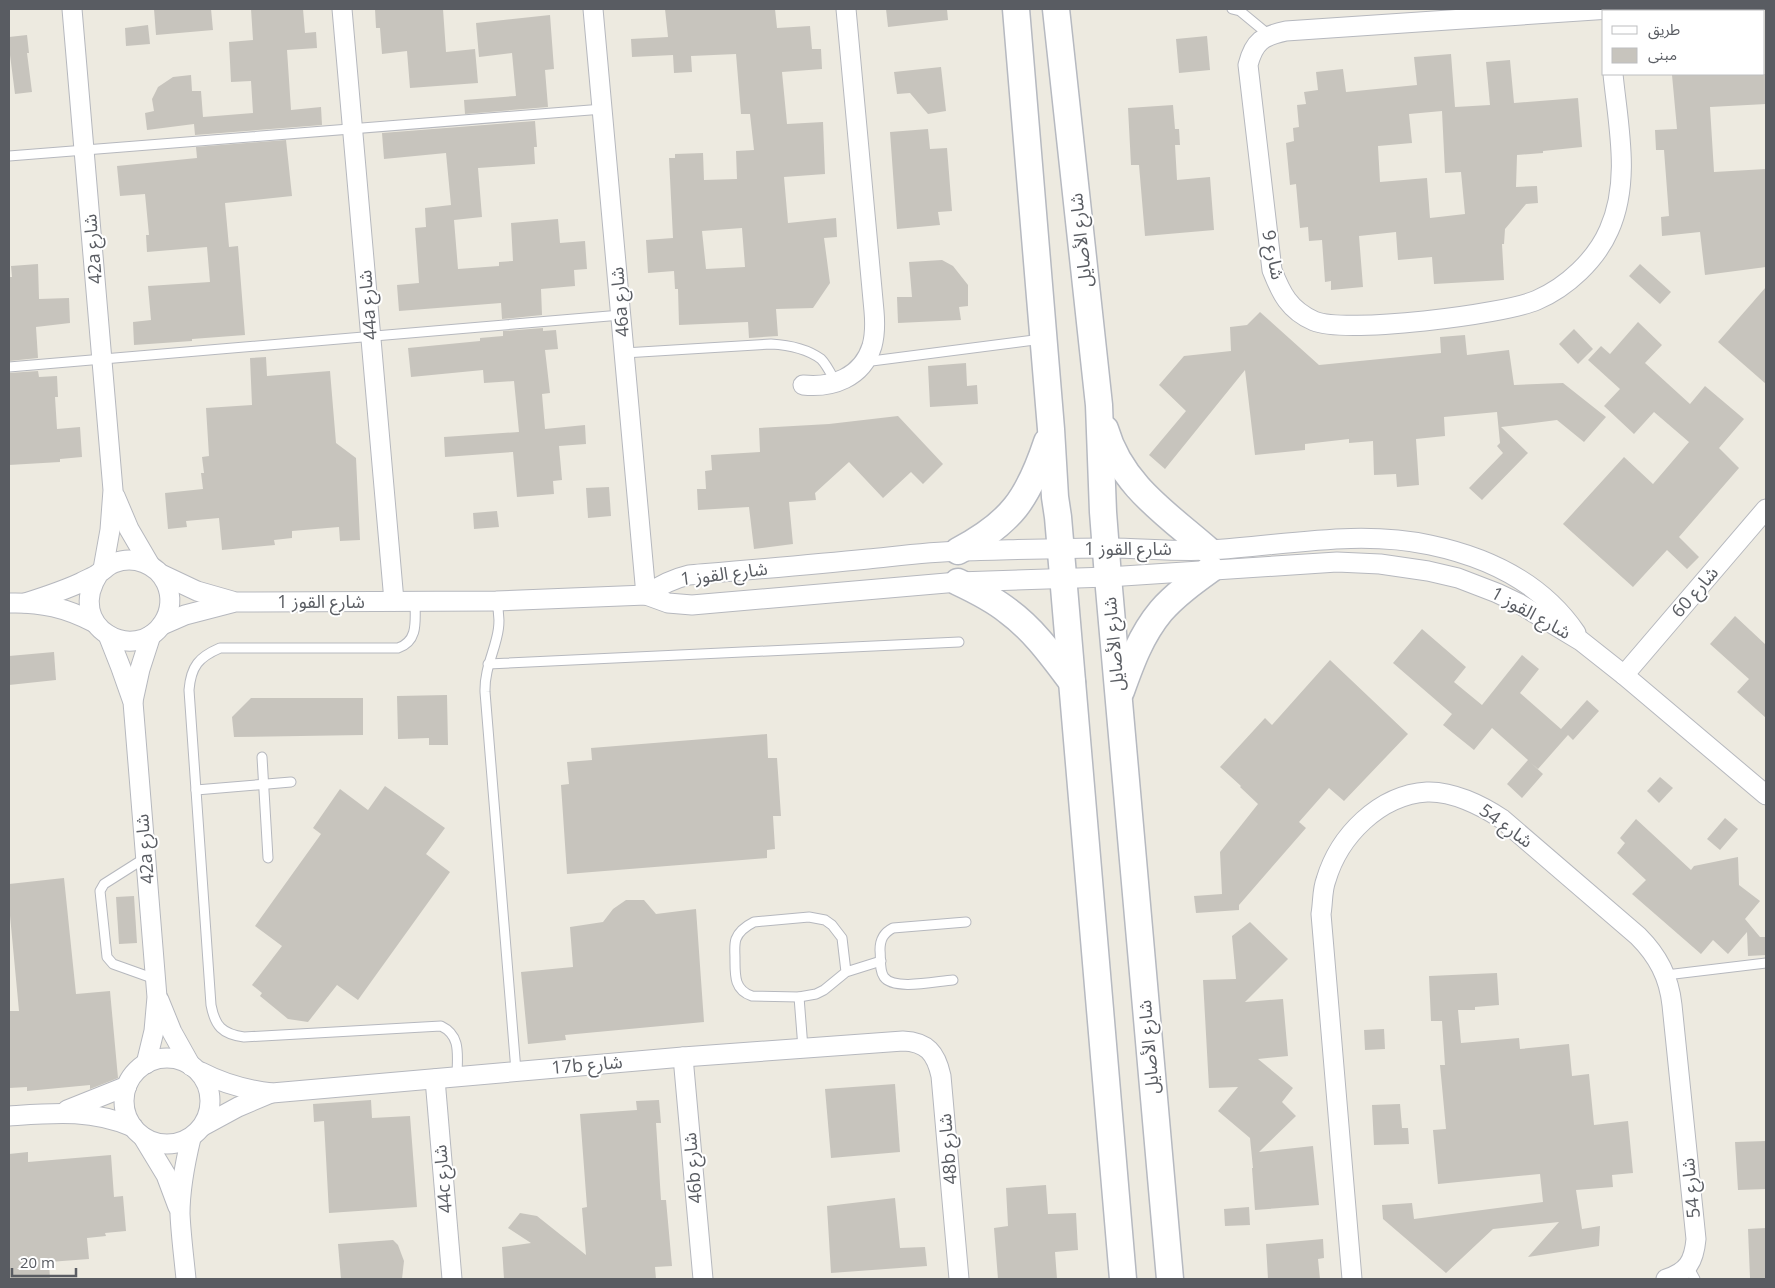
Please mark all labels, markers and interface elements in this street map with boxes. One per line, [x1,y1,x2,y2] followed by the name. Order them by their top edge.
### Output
[1602,10,1765,75] legend
[1648,19,1680,40] text: طريق
[1648,44,1677,64] text: مبنى
[1063,192,1100,288] street label: شارع الأصايل
[77,213,110,285] street label: 42a شارع
[1254,228,1291,282] street label: شارع 9
[604,266,637,338] street label: 46a شارع
[352,269,385,341] street label: 44a شارع
[1084,536,1172,563] street label: شارع القوز 1
[679,556,769,593] street label: شارع القوز 1
[1665,561,1725,624] street label: شارع 60
[1486,580,1576,647] street label: شارع القوز 1
[277,589,365,616] street label: شارع القوز 1
[1097,596,1132,692] street label: شارع الأصايل
[1473,798,1538,855] street label: شارع 54
[129,813,162,885] street label: 42a شارع
[1132,999,1167,1095] street label: شارع الأصايل
[550,1049,624,1082] street label: 17b شارع
[932,1112,965,1186] street label: 48b شارع
[677,1131,710,1205] street label: 46b شارع
[427,1143,460,1214] street label: 44c شارع
[1675,1157,1708,1219] street label: شارع 54
[12,1246,76,1278] scale bar
[20,1252,55,1272] text: 20 m

